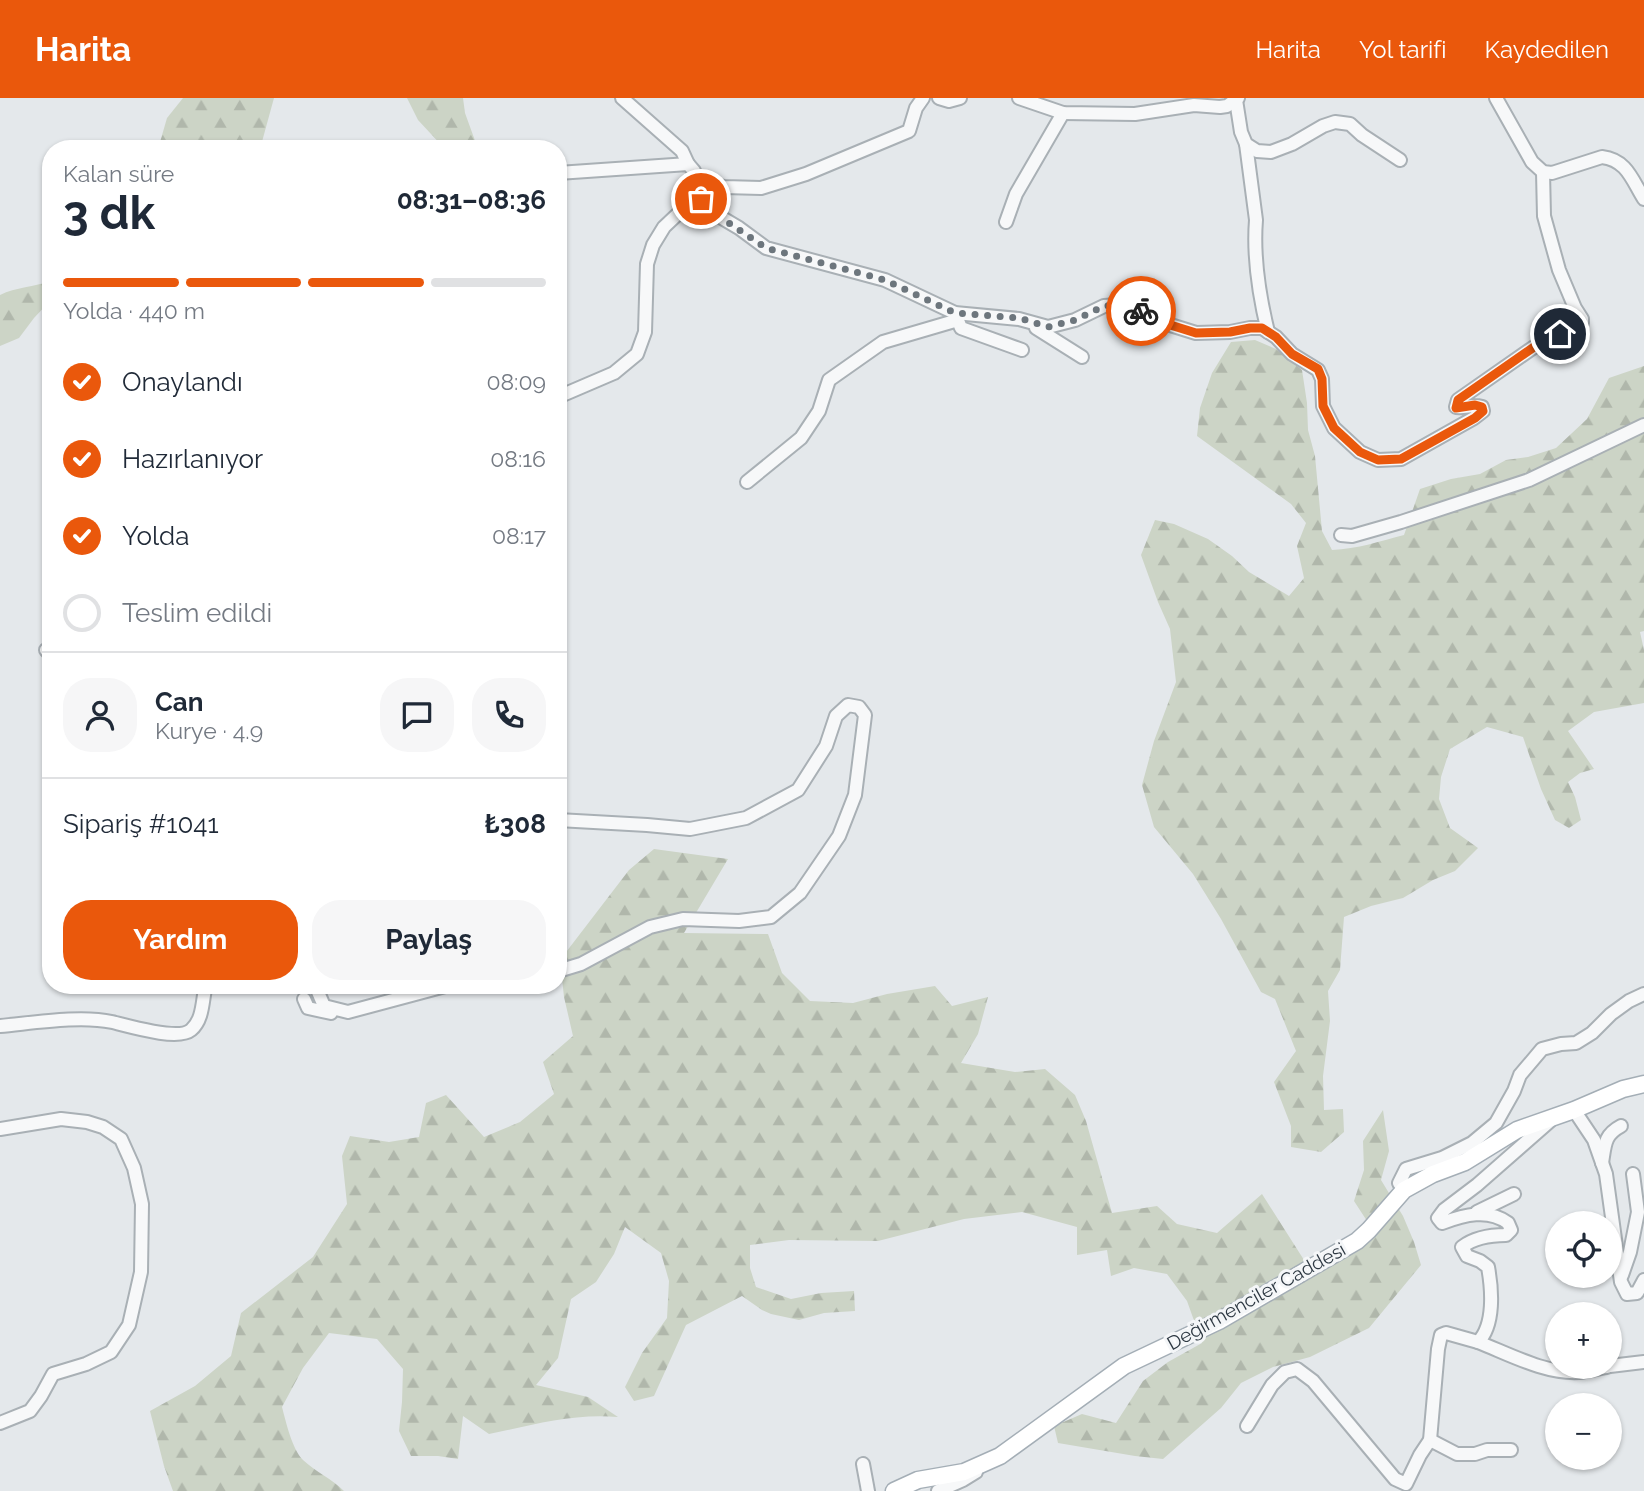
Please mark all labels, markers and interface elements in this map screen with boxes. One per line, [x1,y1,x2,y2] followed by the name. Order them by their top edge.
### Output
[35,30,131,69] text: Harita
[1255,35,1321,64] text: Harita
[1359,35,1447,64] text: Yol tarifi
[1485,35,1609,64] text: Kaydedilen
[63,160,174,187] text: Kalan süre
[671,169,731,229] pin
[682,180,720,218] icon: bag
[397,185,546,215] text: 08:31–08:36
[63,186,155,240] text: 3 dk
[1106,276,1176,346] courier
[1122,292,1160,330] icon: bike
[63,297,205,324] text: Yolda · 440 m
[1530,304,1590,364] pin
[1541,315,1579,353] icon: home
[63,363,101,401] icon: check
[122,367,243,397] text: Onaylandı
[486,368,546,395] text: 08:09
[63,440,101,478] icon: check
[122,444,263,474] text: Hazırlanıyor
[490,445,546,472] text: 08:16
[63,517,101,555] icon: check
[122,521,189,551] text: Yolda
[492,522,546,549] text: 08:17
[122,598,272,628] text: Teslim edildi
[63,678,137,752] button: person
[380,678,454,752] button: chat
[472,678,546,752] button: phone
[155,687,203,717] text: Can
[155,717,263,744] text: Kurye · 4.9
[63,809,219,839] text: Sipariş #1041
[484,809,546,839] text: ₺308
[63,900,298,980] button: Yardım
[312,900,546,980] button: Paylaş
[1545,1211,1622,1470] map controls
[1545,1211,1622,1288] button: locate
[1163,1238,1349,1354] street label: Değirmenciler Caddesi
[1545,1302,1622,1379] button: +
[1545,1393,1622,1470] button: −

